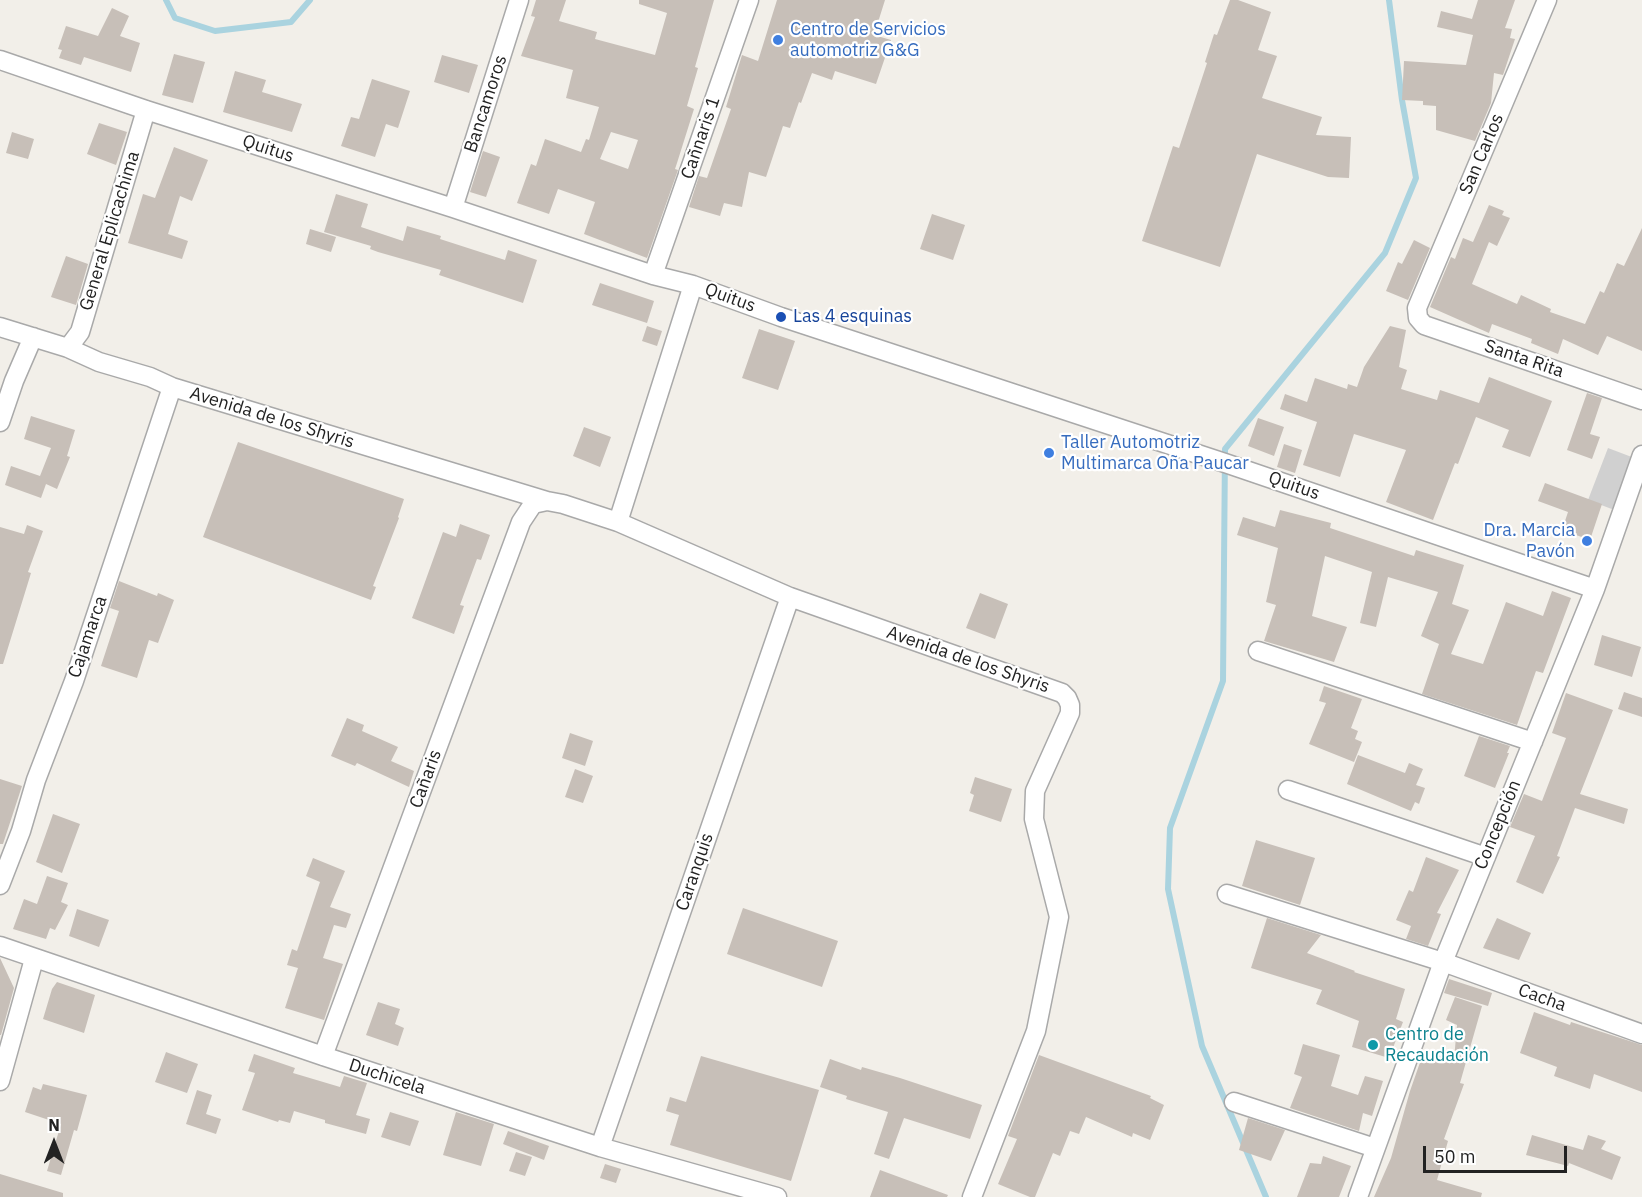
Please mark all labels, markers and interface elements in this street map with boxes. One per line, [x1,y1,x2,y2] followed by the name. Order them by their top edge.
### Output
[790,19,946,62] place label: Centro de Servicios automotriz G&G
[771,33,785,47] marker: Centro de Servicios automotriz G&G
[460,52,512,156] street label: Bancamoros
[677,94,725,182] street label: Cañnaris 1
[1455,110,1509,198] street label: San Carlos
[240,131,296,167] street label: Quitus
[75,149,145,313] street label: General Eplicachima
[702,279,758,317] street label: Quitus
[793,306,912,328] place label: Las 4 esquinas
[774,310,788,324] marker: Las 4 esquinas
[1482,335,1566,383] street label: Santa Rita
[187,383,357,453] street label: Avenida de los Shyris
[1061,432,1249,474] place label: Taller Automotriz Multimarca Oña Paucar
[1042,446,1056,460] marker: Taller Automotriz Multimarca Oña Paucar
[1266,467,1322,505] street label: Quitus
[1484,520,1575,562] place label: Dra. Marcia Pavón
[1580,534,1594,548] marker: Dra. Marcia Pavón
[64,593,112,681] street label: Cajamarca
[884,622,1052,698] street label: Avenida de los Shyris
[406,747,446,811] street label: Cañaris
[1470,777,1526,873] street label: Concepción
[672,830,718,914] street label: Caranquis
[1515,979,1569,1017] street label: Cacha
[1385,1024,1489,1066] place label: Centro de Recaudación
[1366,1038,1380,1052] marker: Centro de Recaudación
[346,1054,428,1100] street label: Duchicela
[24,1113,84,1173] north arrow
[48,1115,60,1135] text: N
[1426,1134,1570,1172] scale bar
[1434,1145,1476,1168] text: 50 m

